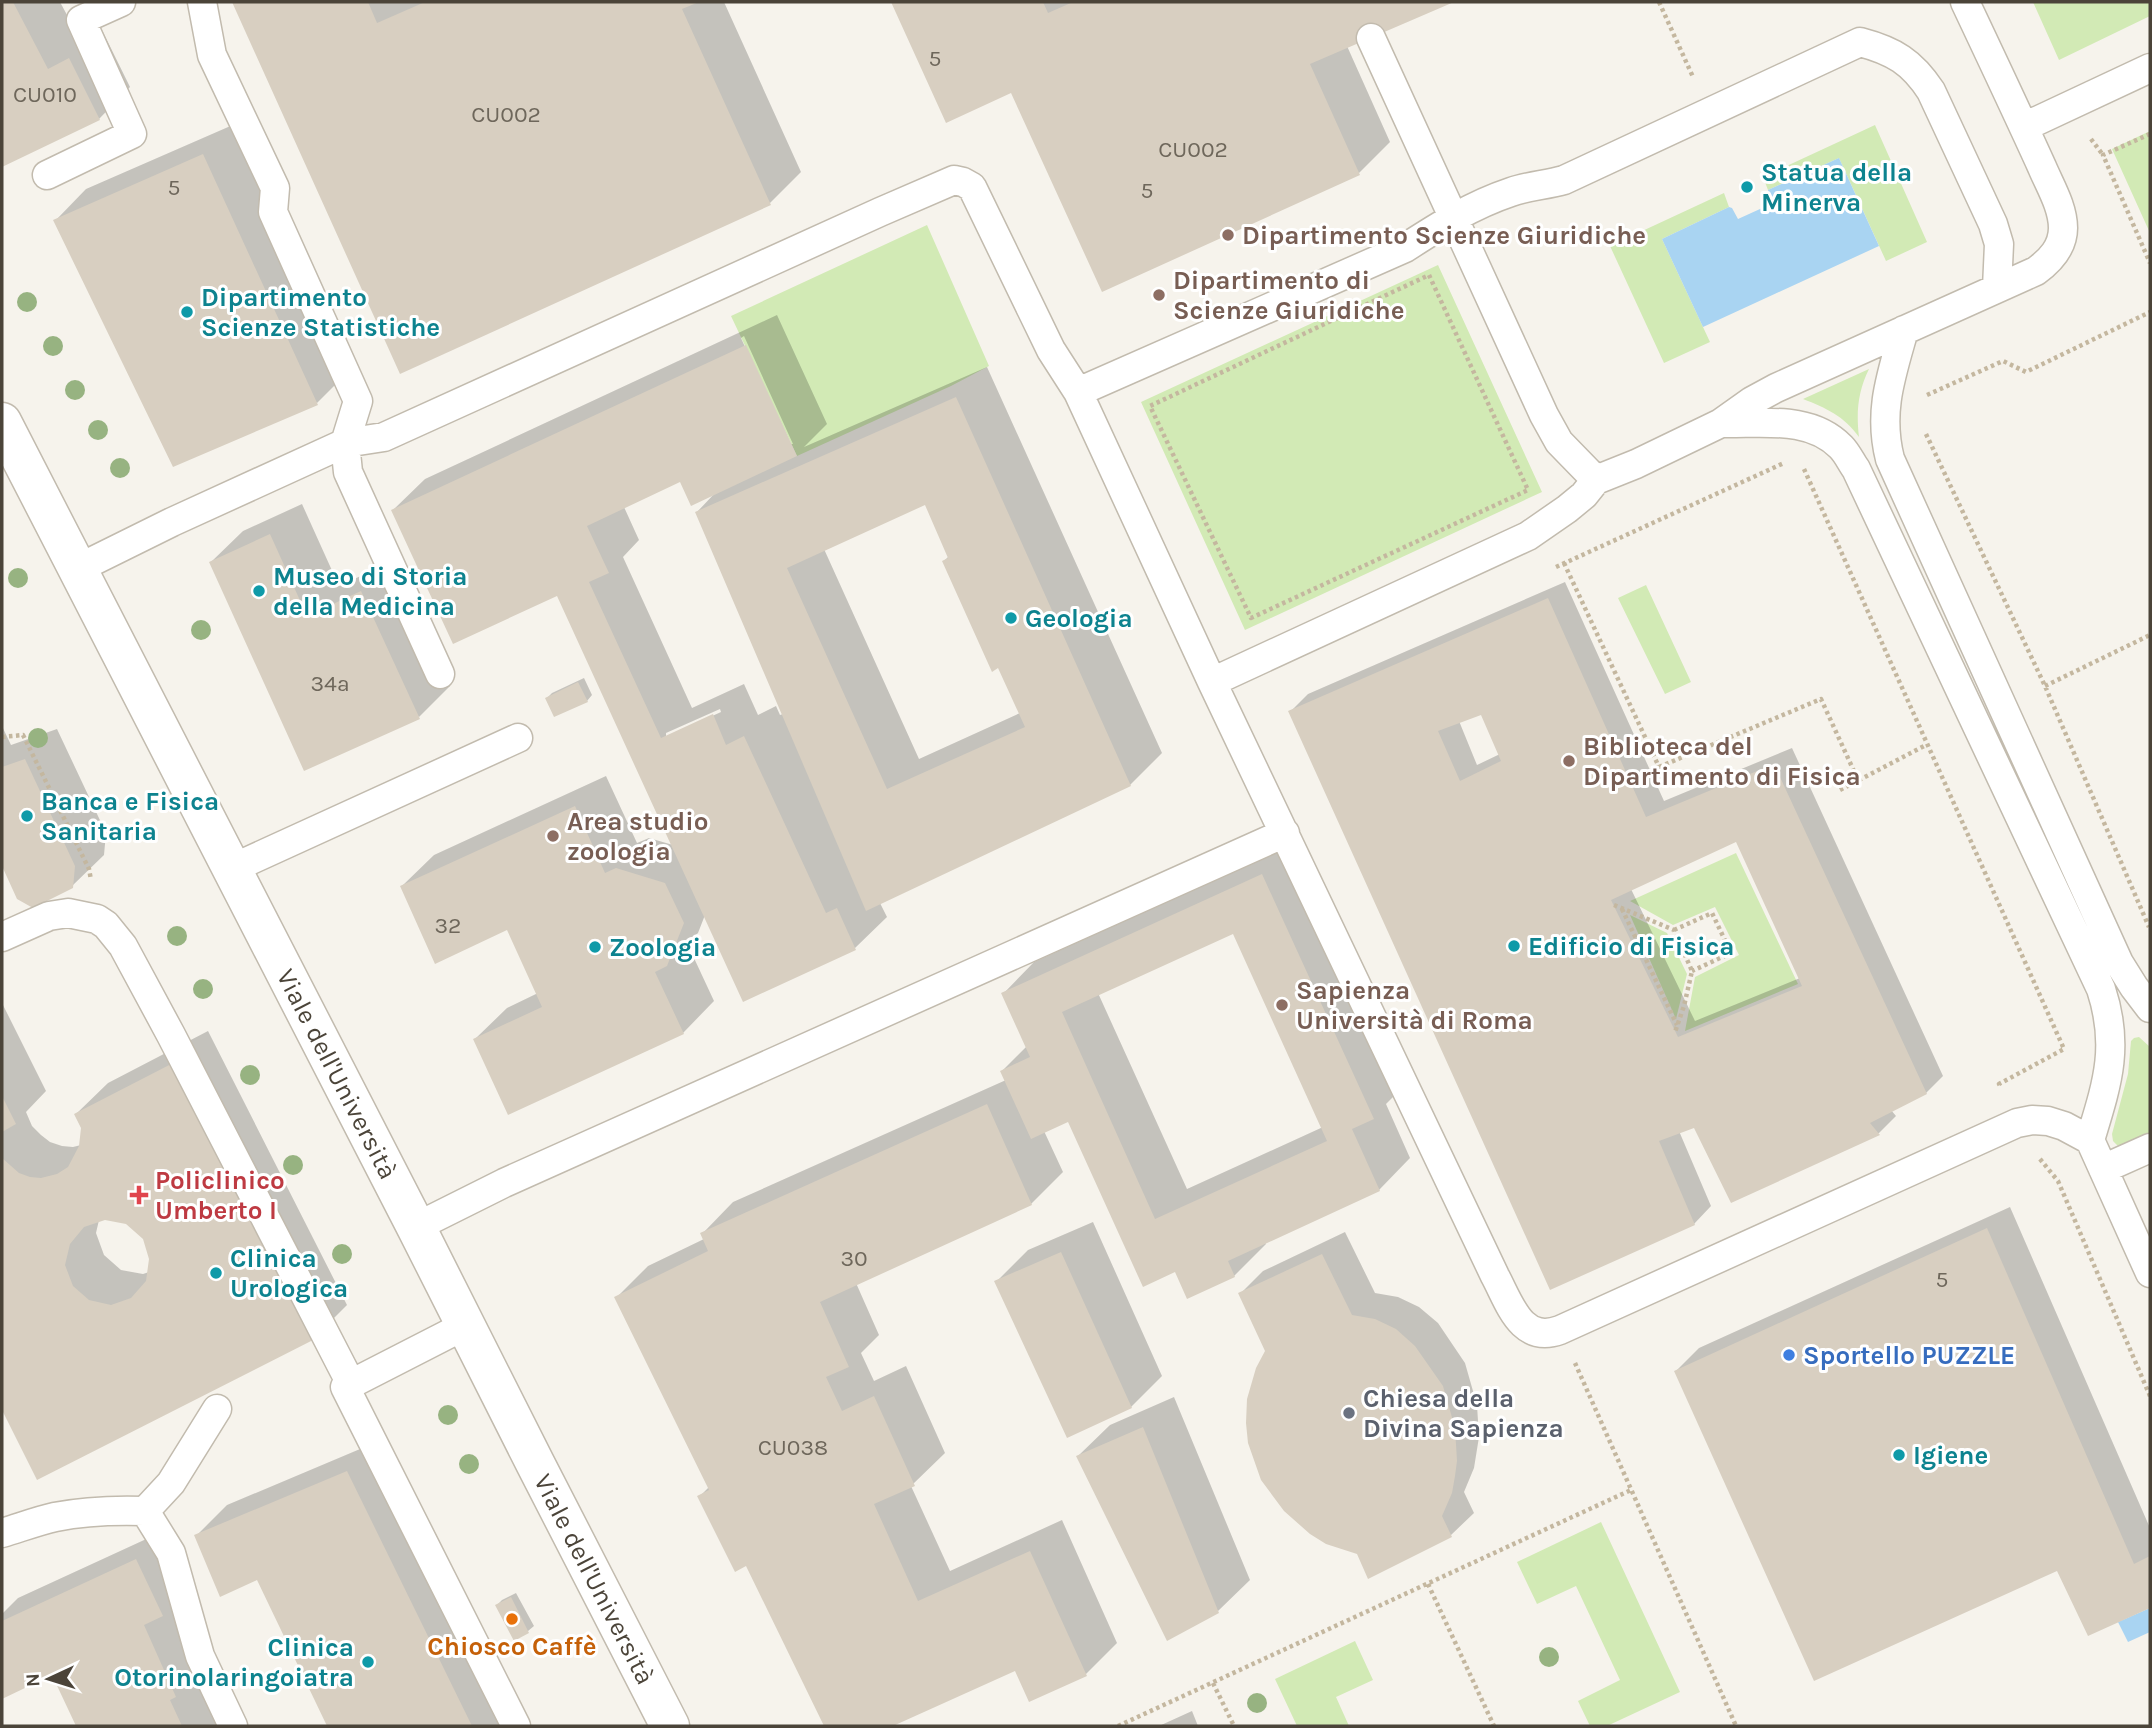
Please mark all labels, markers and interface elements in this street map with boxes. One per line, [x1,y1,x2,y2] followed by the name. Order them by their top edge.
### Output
[929,45,941,72] house number: 5
[13,81,77,108] house number: CU010
[471,101,541,128] house number: CU002
[1158,136,1228,163] house number: CU002
[1761,157,1912,218] place label: Statua della Minerva
[168,174,180,201] house number: 5
[1141,177,1153,204] house number: 5
[1739,179,1755,195] marker: Statua della Minerva
[1242,220,1646,251] place label: Dipartimento Scienze Giuridiche
[1220,227,1236,243] marker: Dipartimento Scienze Giuridiche
[1173,265,1404,326] place label: Dipartimento di Scienze Giuridiche
[201,282,440,343] place label: Dipartimento Scienze Statistiche
[1151,287,1167,303] marker: Dipartimento di Scienze Giuridiche
[179,304,195,320] marker: Dipartimento Scienze Statistiche
[273,561,467,622] place label: Museo di Storia della Medicina
[251,583,267,599] marker: Museo di Storia della Medicina
[1025,603,1133,634] place label: Geologia
[1003,610,1019,626] marker: Geologia
[310,670,350,697] house number: 34a
[1583,731,1861,792] place label: Biblioteca del Dipartimento di Fisica
[1561,753,1577,769] marker: Biblioteca del Dipartimento di Fisica
[41,786,219,847] place label: Banca e Fisica Sanitaria
[567,806,709,867] place label: Area studio zoologia
[19,808,35,824] marker: Banca e Fisica Sanitaria
[545,828,561,844] marker: Area studio zoologia
[435,912,461,939] house number: 32
[1528,931,1734,962] place label: Edificio di Fisica
[609,932,716,963] place label: Zoologia
[1506,938,1522,954] marker: Edificio di Fisica
[587,939,603,955] marker: Zoologia
[270,964,404,1184] street label: Viale dell'Università
[1296,975,1533,1036] place label: Sapienza Università di Roma
[1274,997,1290,1013] marker: Sapienza Università di Roma
[155,1165,285,1226] place label: Policlinico Umberto I
[129,1185,149,1205] marker: Policlinico Umberto I
[230,1243,348,1304] place label: Clinica Urologica
[840,1245,868,1272] house number: 30
[208,1265,224,1281] marker: Clinica Urologica
[1936,1266,1948,1293] house number: 5
[1803,1340,2015,1371] place label: Sportello PUZZLE
[1781,1347,1797,1363] marker: Sportello PUZZLE
[1363,1383,1564,1444] place label: Chiesa della Divina Sapienza
[1341,1405,1357,1421] marker: Chiesa della Divina Sapienza
[758,1434,828,1461] house number: CU038
[1913,1440,1988,1471] place label: Igiene
[1891,1447,1907,1463] marker: Igiene
[527,1469,661,1690] street label: Viale dell'Università
[504,1611,520,1627] marker: Chiosco Caffè
[427,1631,597,1662] place label: Chiosco Caffè
[114,1632,354,1693] place label: Clinica Otorinolaringoiatra
[14,1644,84,1714] north arrow
[360,1654,376,1670] marker: Clinica Otorinolaringoiatra
[22,1673,44,1688] text: N

